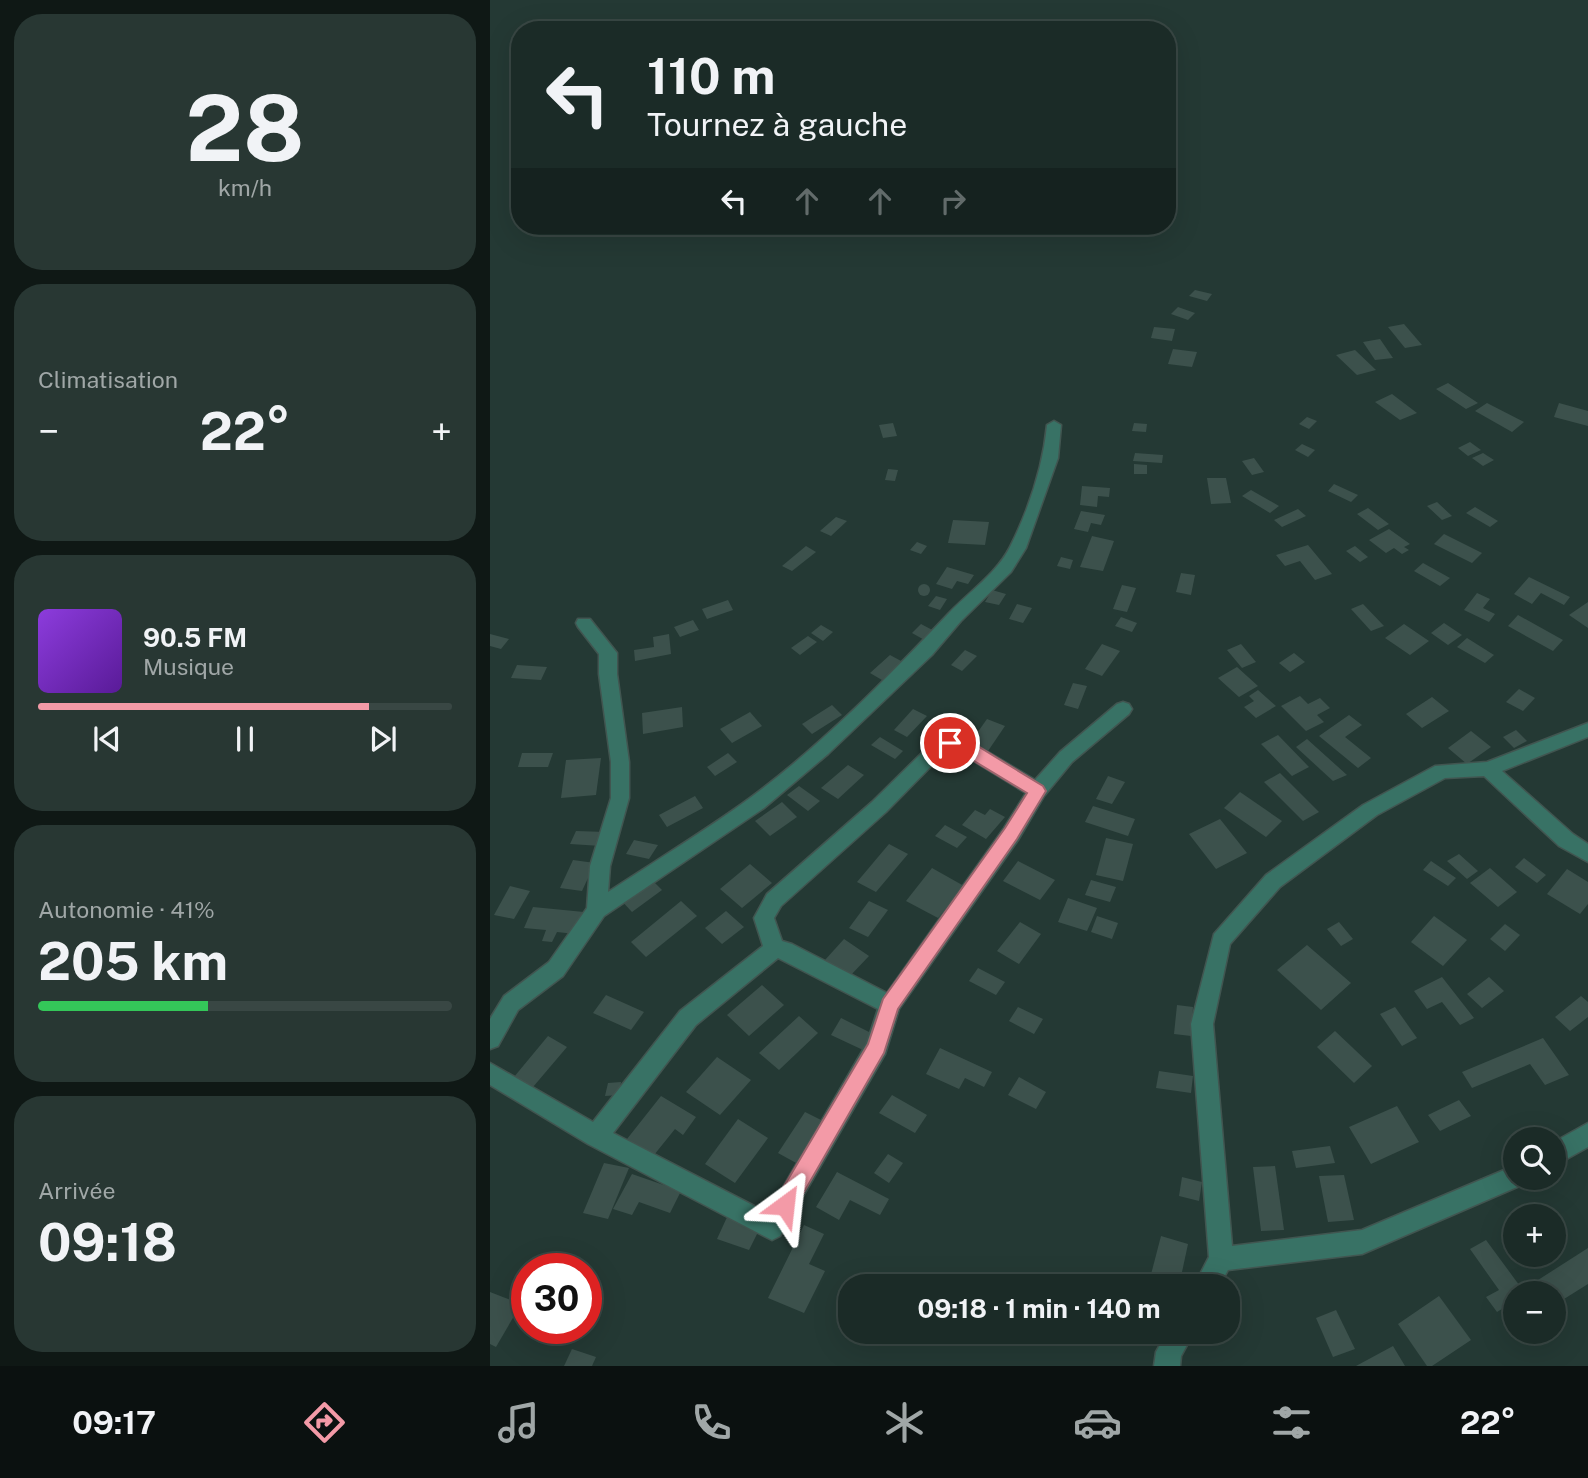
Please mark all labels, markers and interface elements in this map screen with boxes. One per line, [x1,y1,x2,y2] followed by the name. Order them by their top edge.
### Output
[647,47,775,105] text: 110 m
[532,49,623,140] icon: left
[186,75,304,181] text: 28
[647,106,907,143] text: Tournez à gauche
[218,174,272,201] text: km/h
[715,182,753,220] icon: left
[788,182,826,220] icon: ahead
[861,182,899,220] icon: ahead
[934,182,972,220] icon: right
[38,366,178,393] text: Climatisation
[200,401,290,462] text: 22°
[38,409,59,454] text: −
[431,409,452,454] text: +
[143,622,247,653] text: 90.5 FM
[143,653,234,680] text: Musique
[920,713,980,773] pin
[88,720,126,758] icon: previous
[226,720,264,758] icon: pause
[364,720,402,758] icon: next
[931,724,969,762] icon: arrive
[38,896,215,923] text: Autonomie · 41%
[38,931,228,992] text: 205 km
[1503,1127,1566,1344] map controls
[1503,1127,1566,1190] button: search
[748,1168,822,1242] position arrow
[38,1177,115,1204] text: Arrivée
[1503,1204,1566,1267] button: +
[38,1212,177,1273] text: 09:18
[511,1253,602,1344] speed limit sign: 30
[1503,1281,1566,1344] button: −
[918,1293,1160,1324] text: 09:18 · 1 min · 140 m
[300,1398,349,1447] icon: directions
[494,1398,543,1447] icon: music
[687,1398,736,1447] icon: phone
[880,1398,929,1447] icon: climate
[1073,1398,1122,1447] icon: car
[1267,1398,1316,1447] icon: filters
[72,1404,156,1441] text: 09:17
[1460,1404,1516,1441] text: 22°

